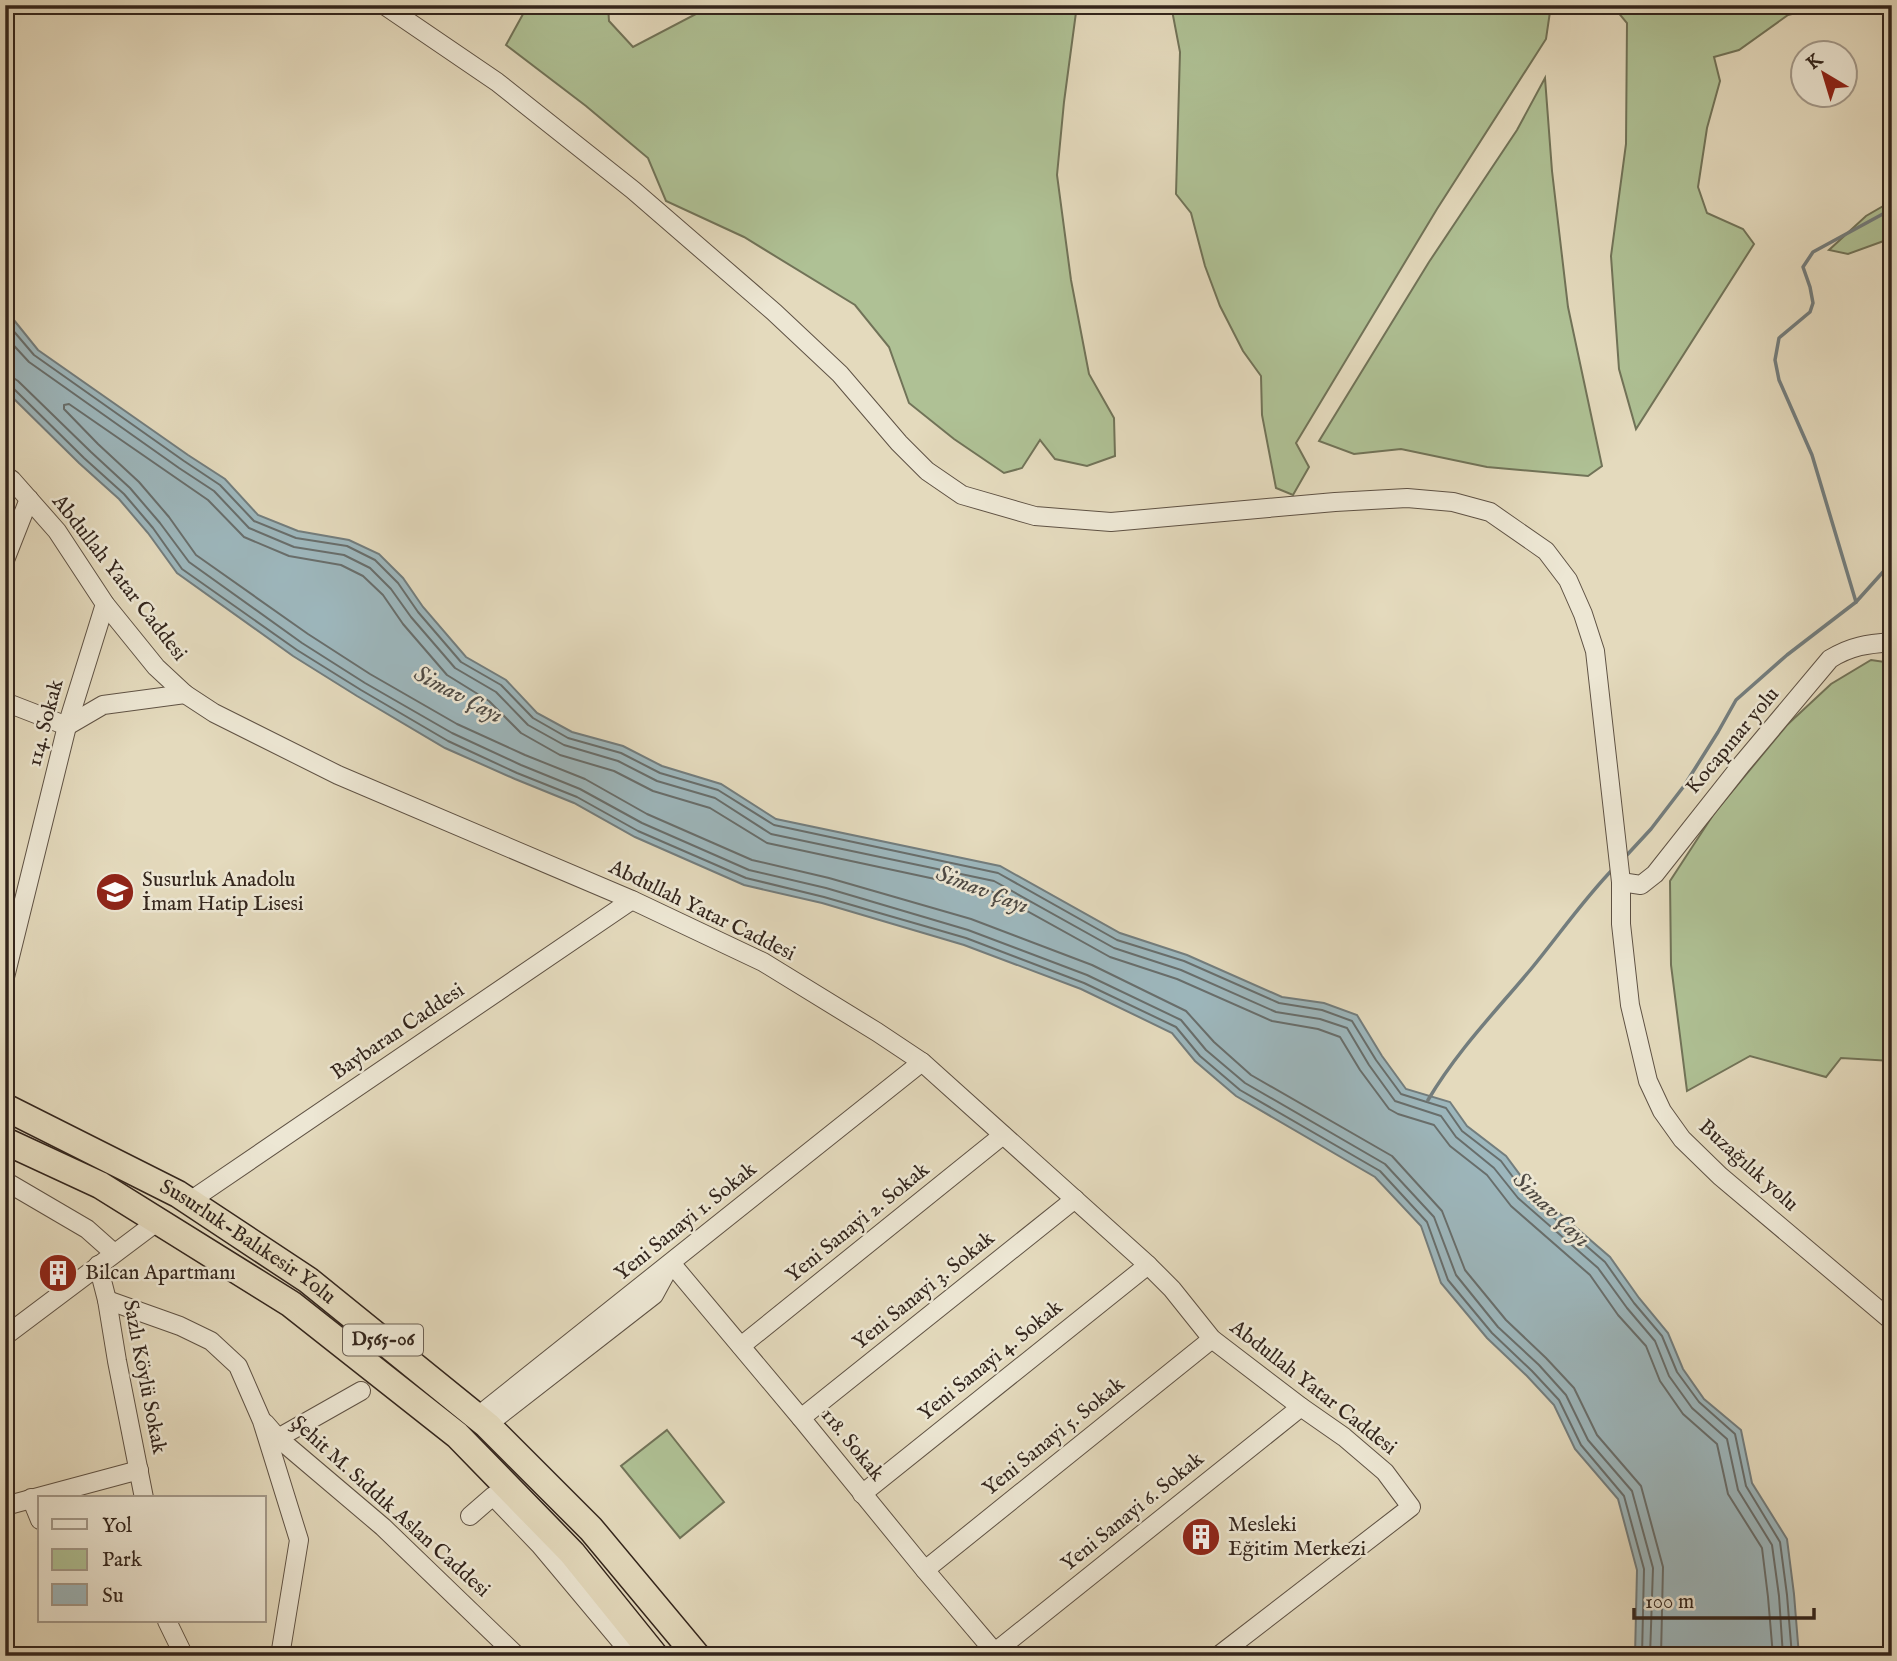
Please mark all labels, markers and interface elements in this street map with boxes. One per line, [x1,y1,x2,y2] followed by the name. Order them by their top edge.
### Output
[1788,38,1858,108] north arrow
[1802,48,1829,76] text: K
[45,488,193,667] street label: Abdullah Yatar Caddesi
[408,659,508,731] water label: Simav Çayı
[21,676,71,770] street label: 114. Sokak
[1680,682,1786,800] street label: Kocapınar yolu
[603,854,800,968] street label: Abdullah Yatar Caddesi
[932,859,1032,921] water label: Simav Çayı
[142,867,304,918] place label: Susurluk Anadolu İmam Hatip Lisesi
[94,871,136,913] school or university icon: Susurluk Anadolu İmam Hatip Lisesi
[326,977,470,1087] street label: Baybaran Caddesi
[1692,1114,1804,1218] street label: Buzağılık yolu
[610,1156,763,1288] street label: Yeni Sanayi 1. Sokak
[781,1156,936,1289] street label: Yeni Sanayi 2. Sokak
[1506,1166,1596,1254] water label: Simav Çayı
[155,1173,341,1311] street label: Susurluk-Balıkesir Yolu
[847,1225,1001,1357] street label: Yeni Sanayi 3. Sokak
[37,1252,79,1294] building icon: Bilcan Apartmanı
[85,1260,236,1287] place label: Bilcan Apartmanı
[913,1294,1069,1427] street label: Yeni Sanayi 4. Sokak
[116,1298,172,1457] street label: Sazlı Köylü Sokak
[1223,1314,1402,1462] street label: Abdullah Yatar Caddesi
[343,1324,423,1356] road number: D565-06
[978,1371,1131,1502] street label: Yeni Sanayi 5. Sokak
[814,1403,890,1488] street label: 118. Sokak
[285,1410,495,1604] street label: Şehit M. Sıddık Aslan Caddesi
[1056,1446,1210,1578] street label: Yeni Sanayi 6. Sokak
[38,1496,266,1622] legend
[1228,1512,1366,1563] place label: Mesleki Eğitim Merkezi
[102,1513,132,1540] text: Yol
[1180,1516,1222,1558] building icon: Mesleki Eğitim Merkezi
[102,1547,143,1574] text: Park
[1634,1577,1815,1621] scale bar
[102,1583,124,1610] text: Su
[1645,1589,1694,1616] text: 100 m

